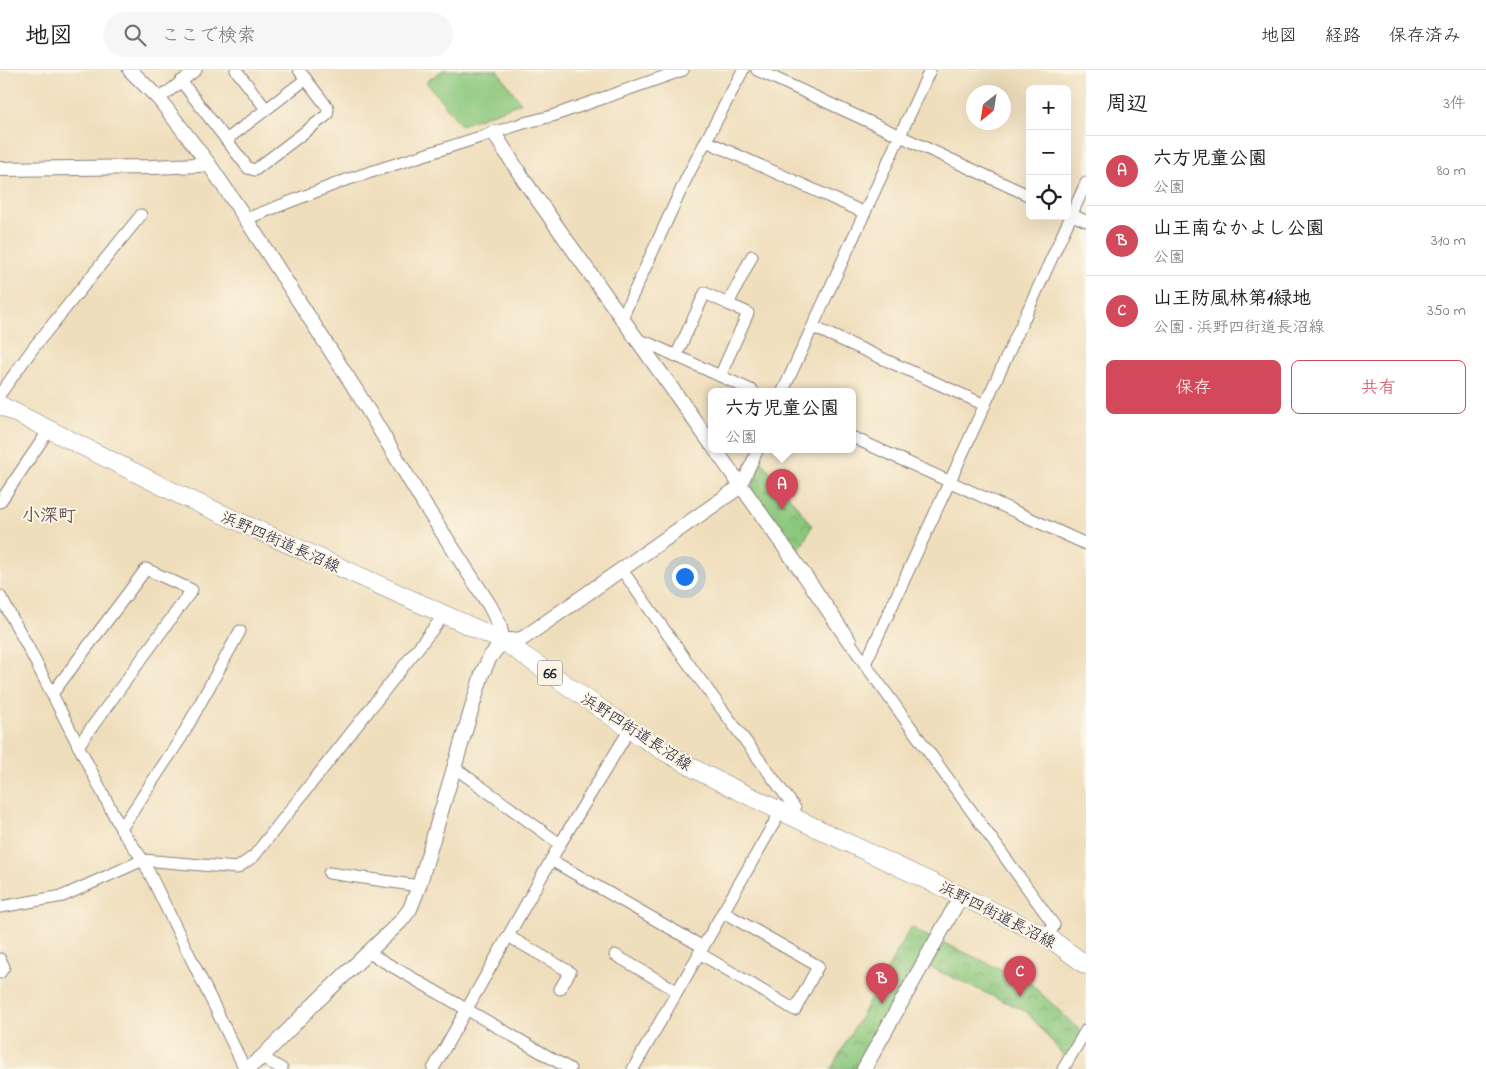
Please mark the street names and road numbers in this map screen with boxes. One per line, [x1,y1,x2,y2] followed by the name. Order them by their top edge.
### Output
[217,506,344,580] street label: 浜野四街道長沼線
[538,660,562,686] road number: 66
[576,688,696,778] street label: 浜野四街道長沼線
[935,876,1060,956] street label: 浜野四街道長沼線

